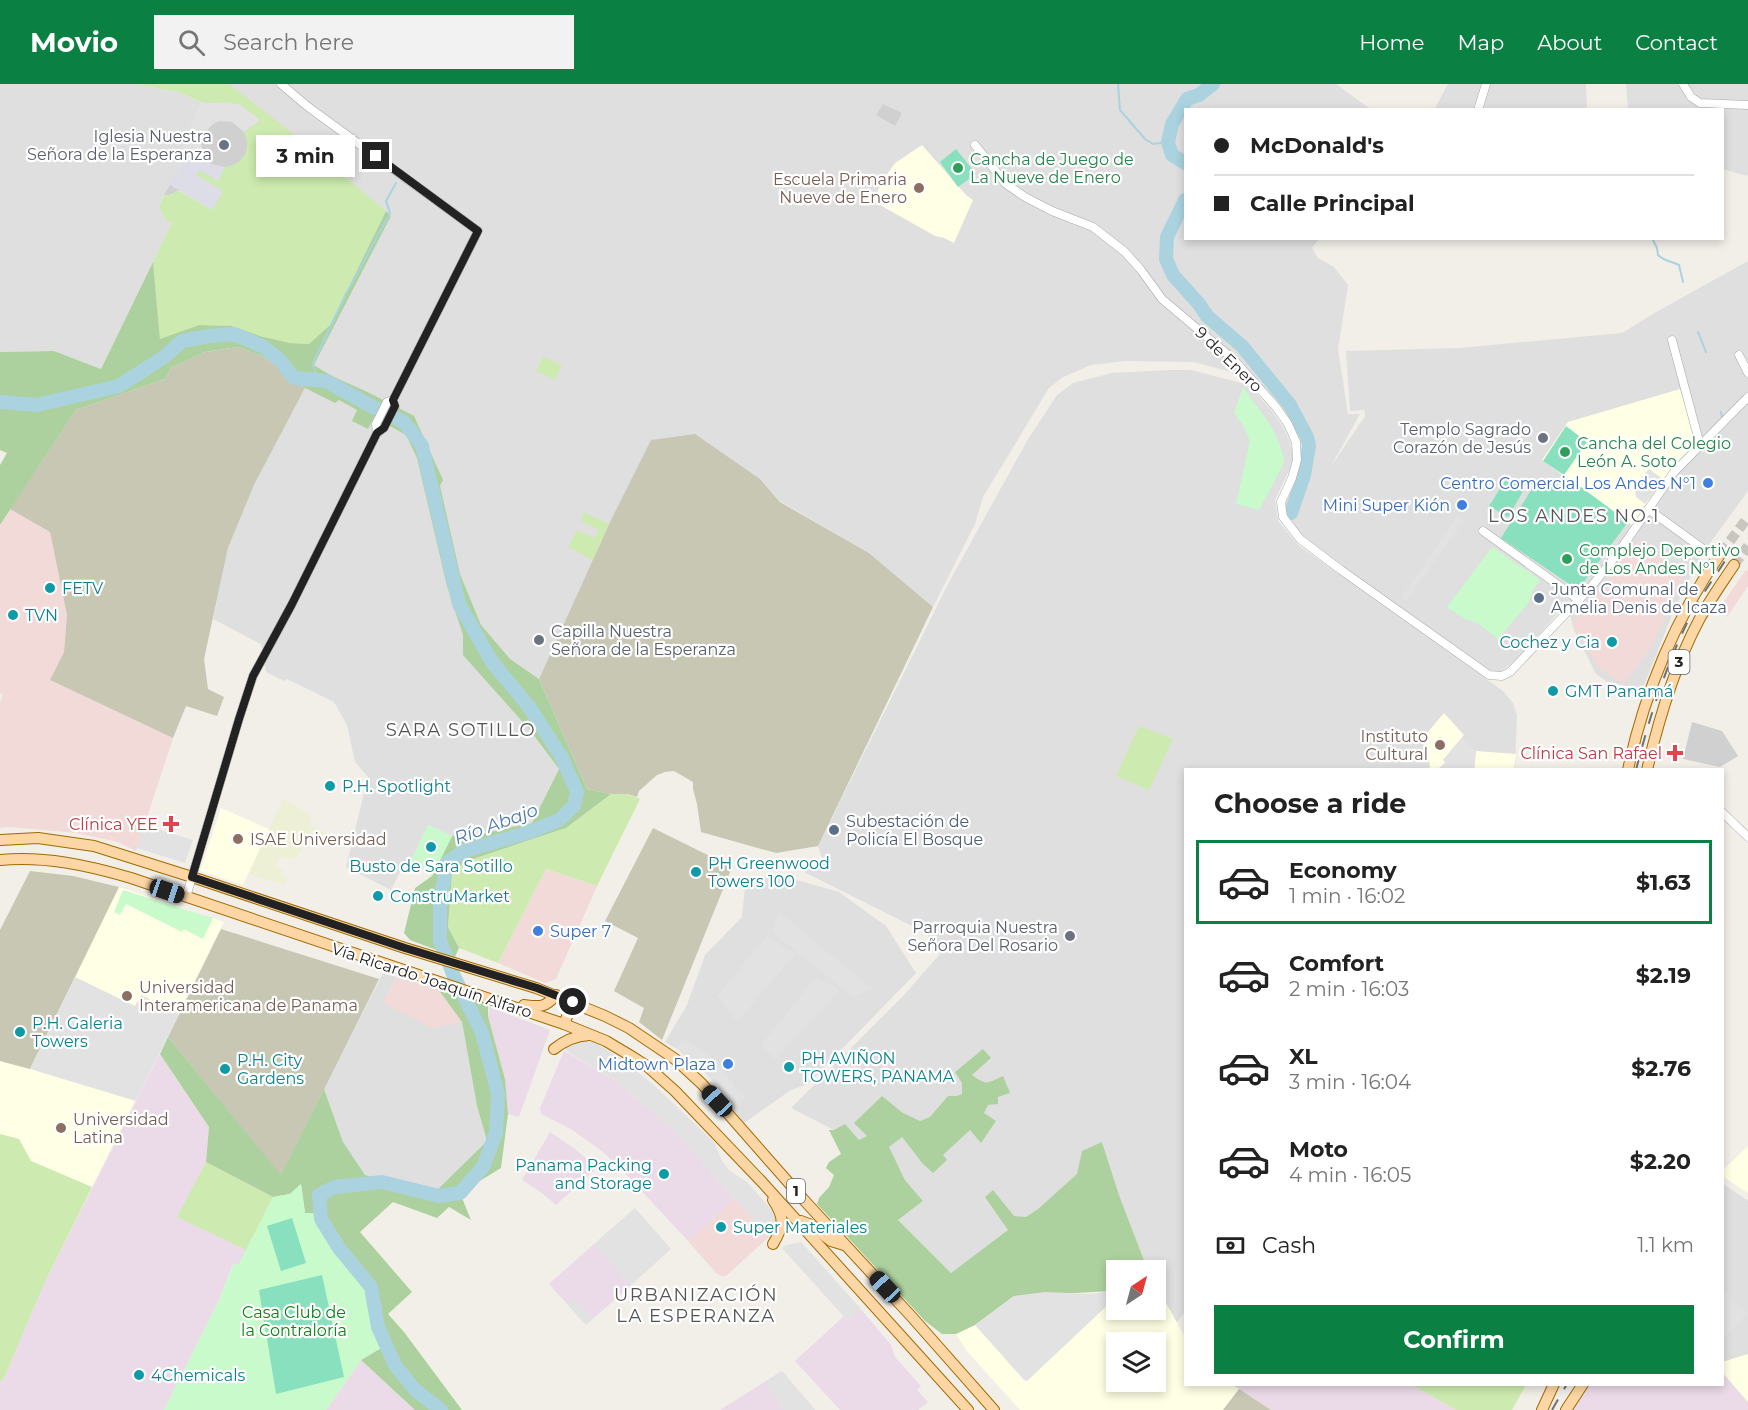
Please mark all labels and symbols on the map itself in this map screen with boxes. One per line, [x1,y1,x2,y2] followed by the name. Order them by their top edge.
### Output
[27,127,212,164] place label: Iglesia Nuestra Señora de la Esperanza
[256,135,355,177] callout: 3 min
[217,138,231,152] marker: Iglesia Nuestra Señora de la Esperanza
[362,142,389,169] route end
[970,150,1134,187] place label: Cancha de Juego de La Nueve de Enero
[951,161,965,175] marker: Cancha de Juego de La Nueve de Enero
[773,170,907,207] place label: Escuela Primaria Nueve de Enero
[912,181,926,195] marker: Escuela Primaria Nueve de Enero
[1191,323,1266,396] street label: 9 de Enero
[1393,420,1531,457] place label: Templo Sagrado Corazón de Jesús
[1536,431,1550,445] marker: Templo Sagrado Corazón de Jesús
[1577,434,1731,471] place label: Cancha del Colegio León A. Soto
[1558,445,1572,459] marker: Cancha del Colegio León A. Soto
[1440,474,1696,493] place label: Centro Comercial Los Andes N°1
[1701,476,1715,490] marker: Centro Comercial Los Andes N°1
[1323,496,1450,515] place label: Mini Super Kión
[1455,498,1469,512] marker: Mini Super Kión
[1488,505,1660,527] district label: LOS ANDES NO.1
[1579,541,1740,578] place label: Complejo Deportivo de Los Andes N°1
[1560,552,1574,566] marker: Complejo Deportivo de Los Andes N°1
[62,579,104,598] place label: FETV
[1550,580,1727,617] place label: Junta Comunal de Amelia Denis de Icaza
[43,581,57,595] marker: FETV
[1532,591,1546,605] marker: Junta Comunal de Amelia Denis de Icaza
[25,606,58,625] place label: TVN
[6,608,20,622] marker: TVN
[551,622,736,659] place label: Capilla Nuestra Señora de la Esperanza
[532,633,546,647] marker: Capilla Nuestra Señora de la Esperanza
[1499,633,1600,652] place label: Cochez y Cia
[1605,635,1619,649] marker: Cochez y Cia
[1668,650,1690,674] road number: 3
[1565,682,1673,701] place label: GMT Panamá
[1546,684,1560,698] marker: GMT Panamá
[386,719,536,741] district label: SARA SOTILLO
[1360,727,1428,764] place label: Instituto Cultural
[1433,738,1447,752] marker: Instituto Cultural
[1520,744,1662,763] place label: Clínica San Rafael
[1666,744,1684,762] marker: Clínica San Rafael
[342,777,452,796] place label: P.H. Spotlight
[323,779,337,793] marker: P.H. Spotlight
[451,799,541,849] water label: Río Abajo
[846,812,983,849] place label: Subestación de Policía El Bosque
[69,815,158,834] place label: Clínica YEE
[162,815,180,833] marker: Clínica YEE
[827,823,841,837] marker: Subestación de Policía El Bosque
[250,830,387,849] place label: ISAE Universidad
[231,832,245,846] marker: ISAE Universidad
[424,840,438,854] marker: Busto de Sara Sotillo
[708,854,830,891] place label: PH Greenwood Towers 100
[349,857,513,876] place label: Busto de Sara Sotillo
[689,865,703,879] marker: PH Greenwood Towers 100
[147,877,187,905] car
[390,887,510,906] place label: ConstruMarket
[371,889,385,903] marker: ConstruMarket
[907,918,1058,955] place label: Parroquia Nuestra Señora Del Rosario
[550,922,611,941] place label: Super 7
[531,924,545,938] marker: Super 7
[1063,929,1077,943] marker: Parroquia Nuestra Señora Del Rosario
[329,939,534,1022] street label: Vía Ricardo Joaquín Alfaro
[139,978,358,1015] place label: Universidad Interamericana de Panama
[559,988,586,1015] route start
[120,989,134,1003] marker: Universidad Interamericana de Panama
[32,1014,123,1051] place label: P.H. Galeria Towers
[13,1025,27,1039] marker: P.H. Galeria Towers
[801,1049,955,1086] place label: PH AVIÑON TOWERS, PANAMA
[237,1051,304,1088] place label: P.H. City Gardens
[598,1055,716,1074] place label: Midtown Plaza
[721,1057,735,1071] marker: Midtown Plaza
[782,1060,796,1074] marker: PH AVIÑON TOWERS, PANAMA
[218,1062,232,1076] marker: P.H. City Gardens
[698,1082,736,1120] car
[73,1110,169,1147] place label: Universidad Latina
[54,1121,68,1135] marker: Universidad Latina
[515,1156,652,1193] place label: Panama Packing and Storage
[657,1167,671,1181] marker: Panama Packing and Storage
[787,1179,805,1203] road number: 1
[733,1218,867,1237] place label: Super Materiales
[714,1220,728,1234] marker: Super Materiales
[1106,1260,1166,1320] north arrow
[866,1268,904,1306] car
[614,1284,778,1327] district label: URBANIZACIÓN LA ESPERANZA
[241,1303,347,1340] park label: Casa Club de la Contraloría
[151,1366,246,1385] place label: 4Chemicals
[132,1368,146,1382] marker: 4Chemicals

